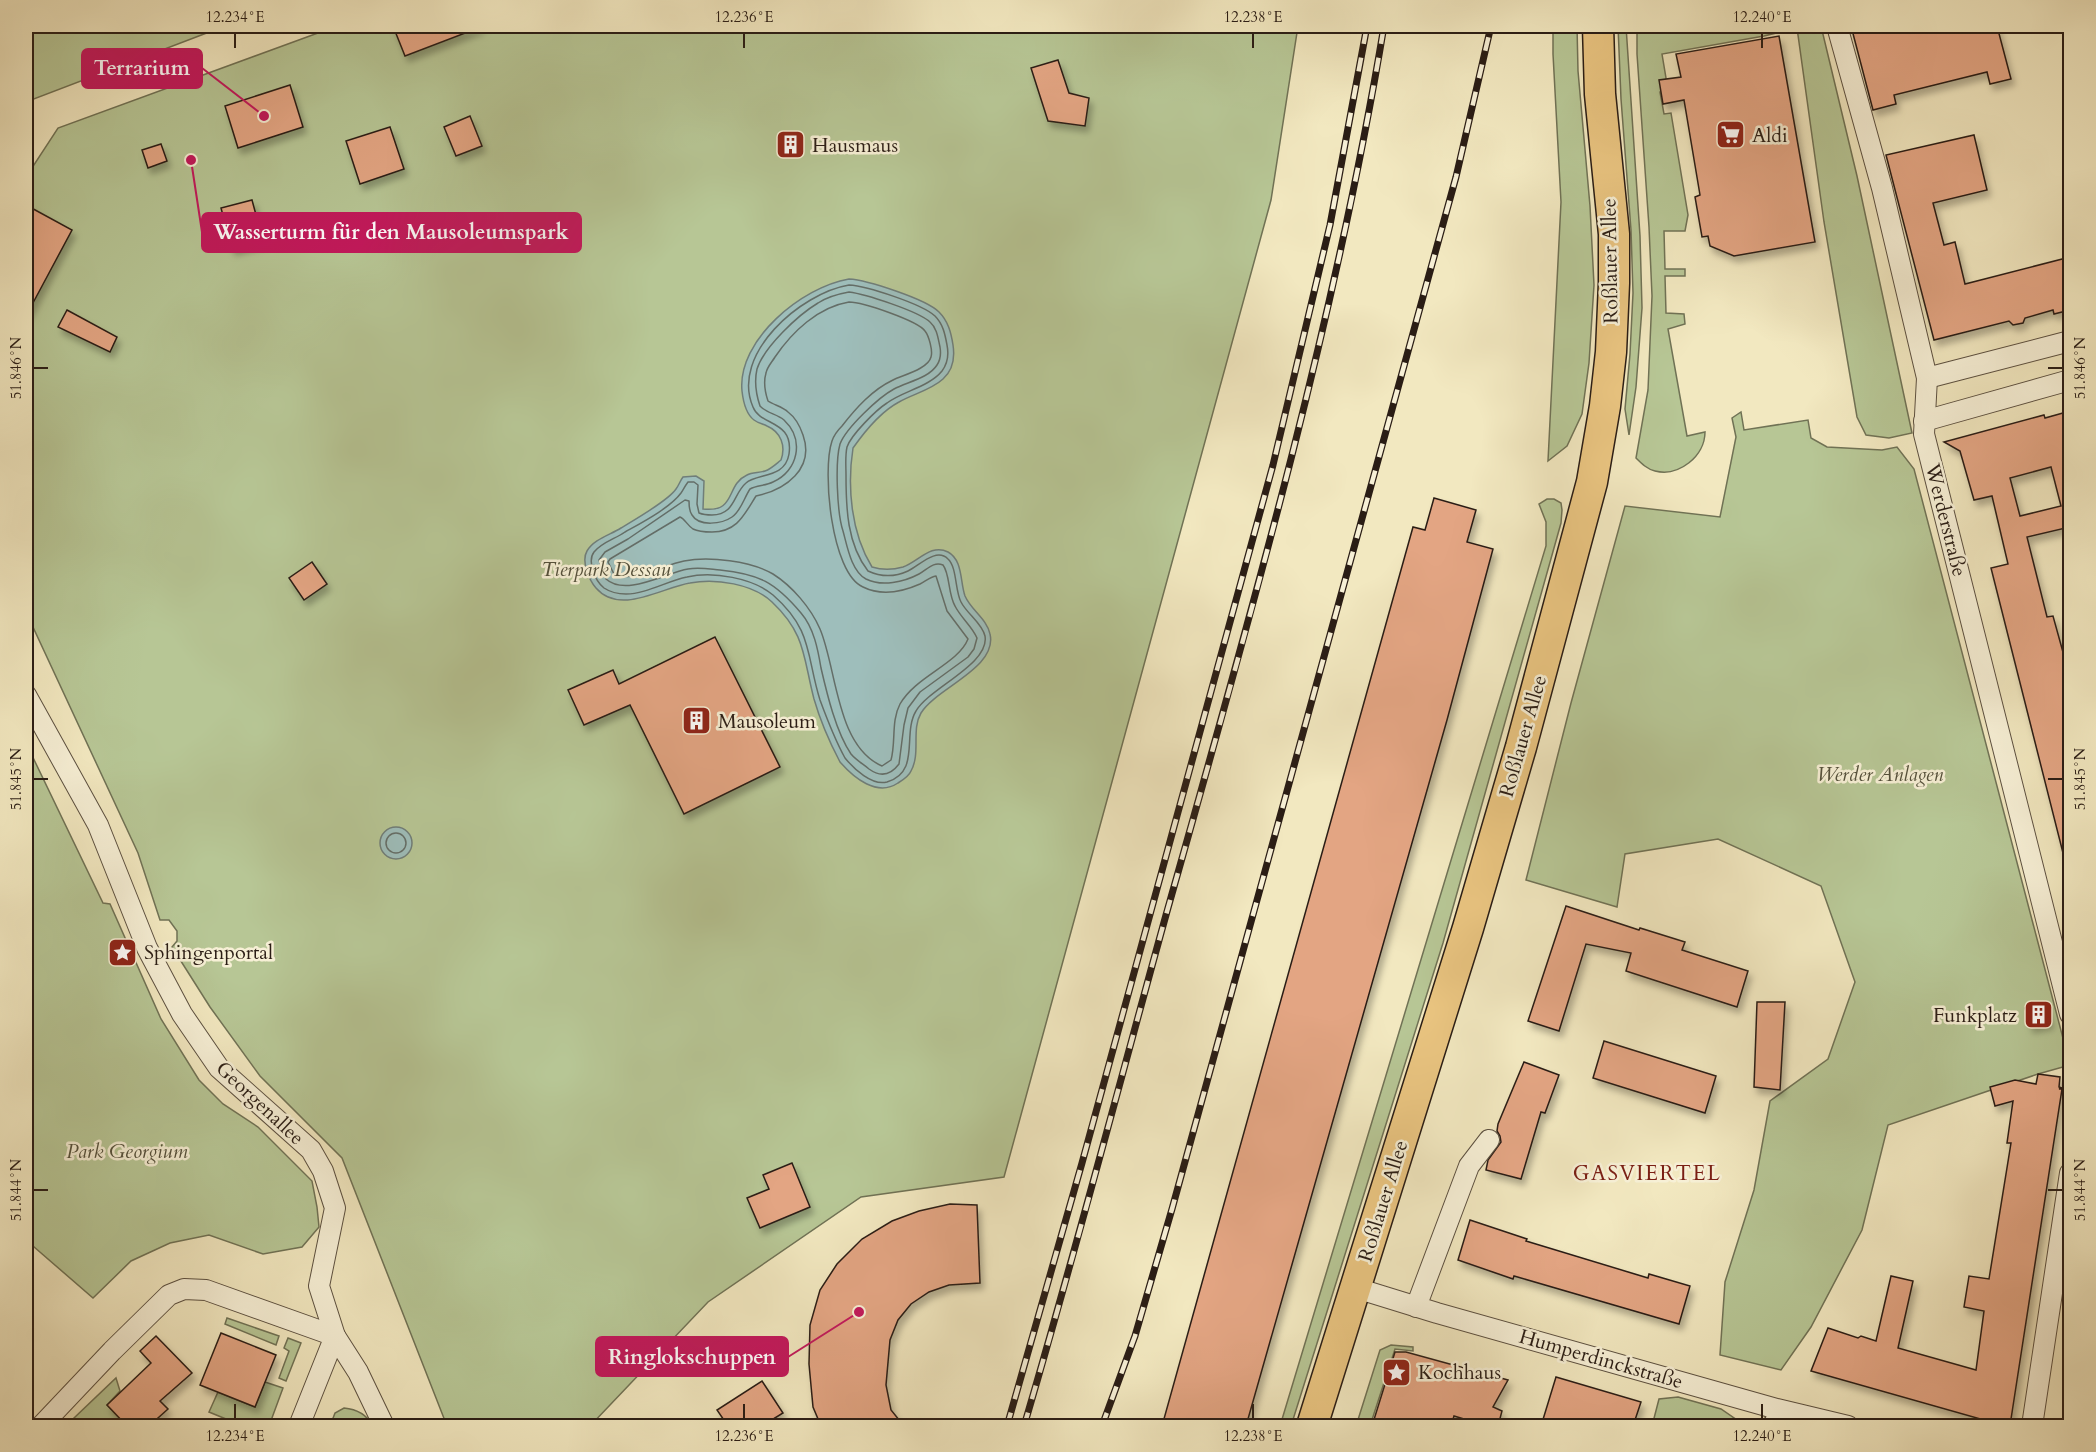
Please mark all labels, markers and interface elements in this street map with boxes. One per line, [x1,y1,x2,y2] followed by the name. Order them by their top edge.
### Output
[205,7,265,27] text: 12.234°E
[714,7,774,27] text: 12.236°E
[1223,7,1283,27] text: 12.238°E
[1732,7,1792,27] text: 12.240°E
[82,49,202,88] callout: Terrarium
[94,54,191,83] text: Terrarium
[1715,119,1747,151] supermarket icon: Aldi
[1752,122,1788,149] place label: Aldi
[775,129,807,161] building icon: Hausmaus
[812,132,898,159] place label: Hausmaus
[1595,198,1625,324] street label: Roßlauer Allee
[202,213,581,252] callout: Wasserturm für den Mausoleumspark
[212,218,569,247] text: Wasserturm für den Mausoleumspark
[6,336,26,399] text: 51.846°N
[2070,336,2090,399] text: 51.846°N
[1919,460,1973,579] street label: Werderstraße
[541,556,671,583] park label: Tierpark Dessau
[1493,672,1553,800] street label: Roßlauer Allee
[681,705,713,737] building icon: Mausoleum
[718,708,816,735] place label: Mausoleum
[6,747,26,810] text: 51.845°N
[2070,747,2090,810] text: 51.845°N
[1817,761,1944,788] park label: Werder Anlagen
[107,936,139,968] place icon: Sphingenportal
[144,939,273,966] place label: Sphingenportal
[2022,999,2054,1031] building icon: Funkplatz
[1933,1002,2017,1029] place label: Funkplatz
[210,1055,310,1151] street label: Georgenallee
[1352,1137,1414,1265] street label: Roßlauer Allee
[66,1138,188,1165] park label: Park Georgium
[6,1158,26,1221] text: 51.844°N
[2070,1158,2090,1221] text: 51.844°N
[1573,1159,1721,1188] district label: GASVIERTEL
[1516,1323,1686,1395] street label: Humperdinckstraße
[596,1337,788,1376] callout: Ringlokschuppen
[608,1343,777,1372] text: Ringlokschuppen
[1381,1356,1413,1388] place icon: Kochhaus
[1418,1359,1501,1386] place label: Kochhaus
[205,1426,265,1446] text: 12.234°E
[714,1426,774,1446] text: 12.236°E
[1223,1426,1283,1446] text: 12.238°E
[1732,1426,1792,1446] text: 12.240°E

